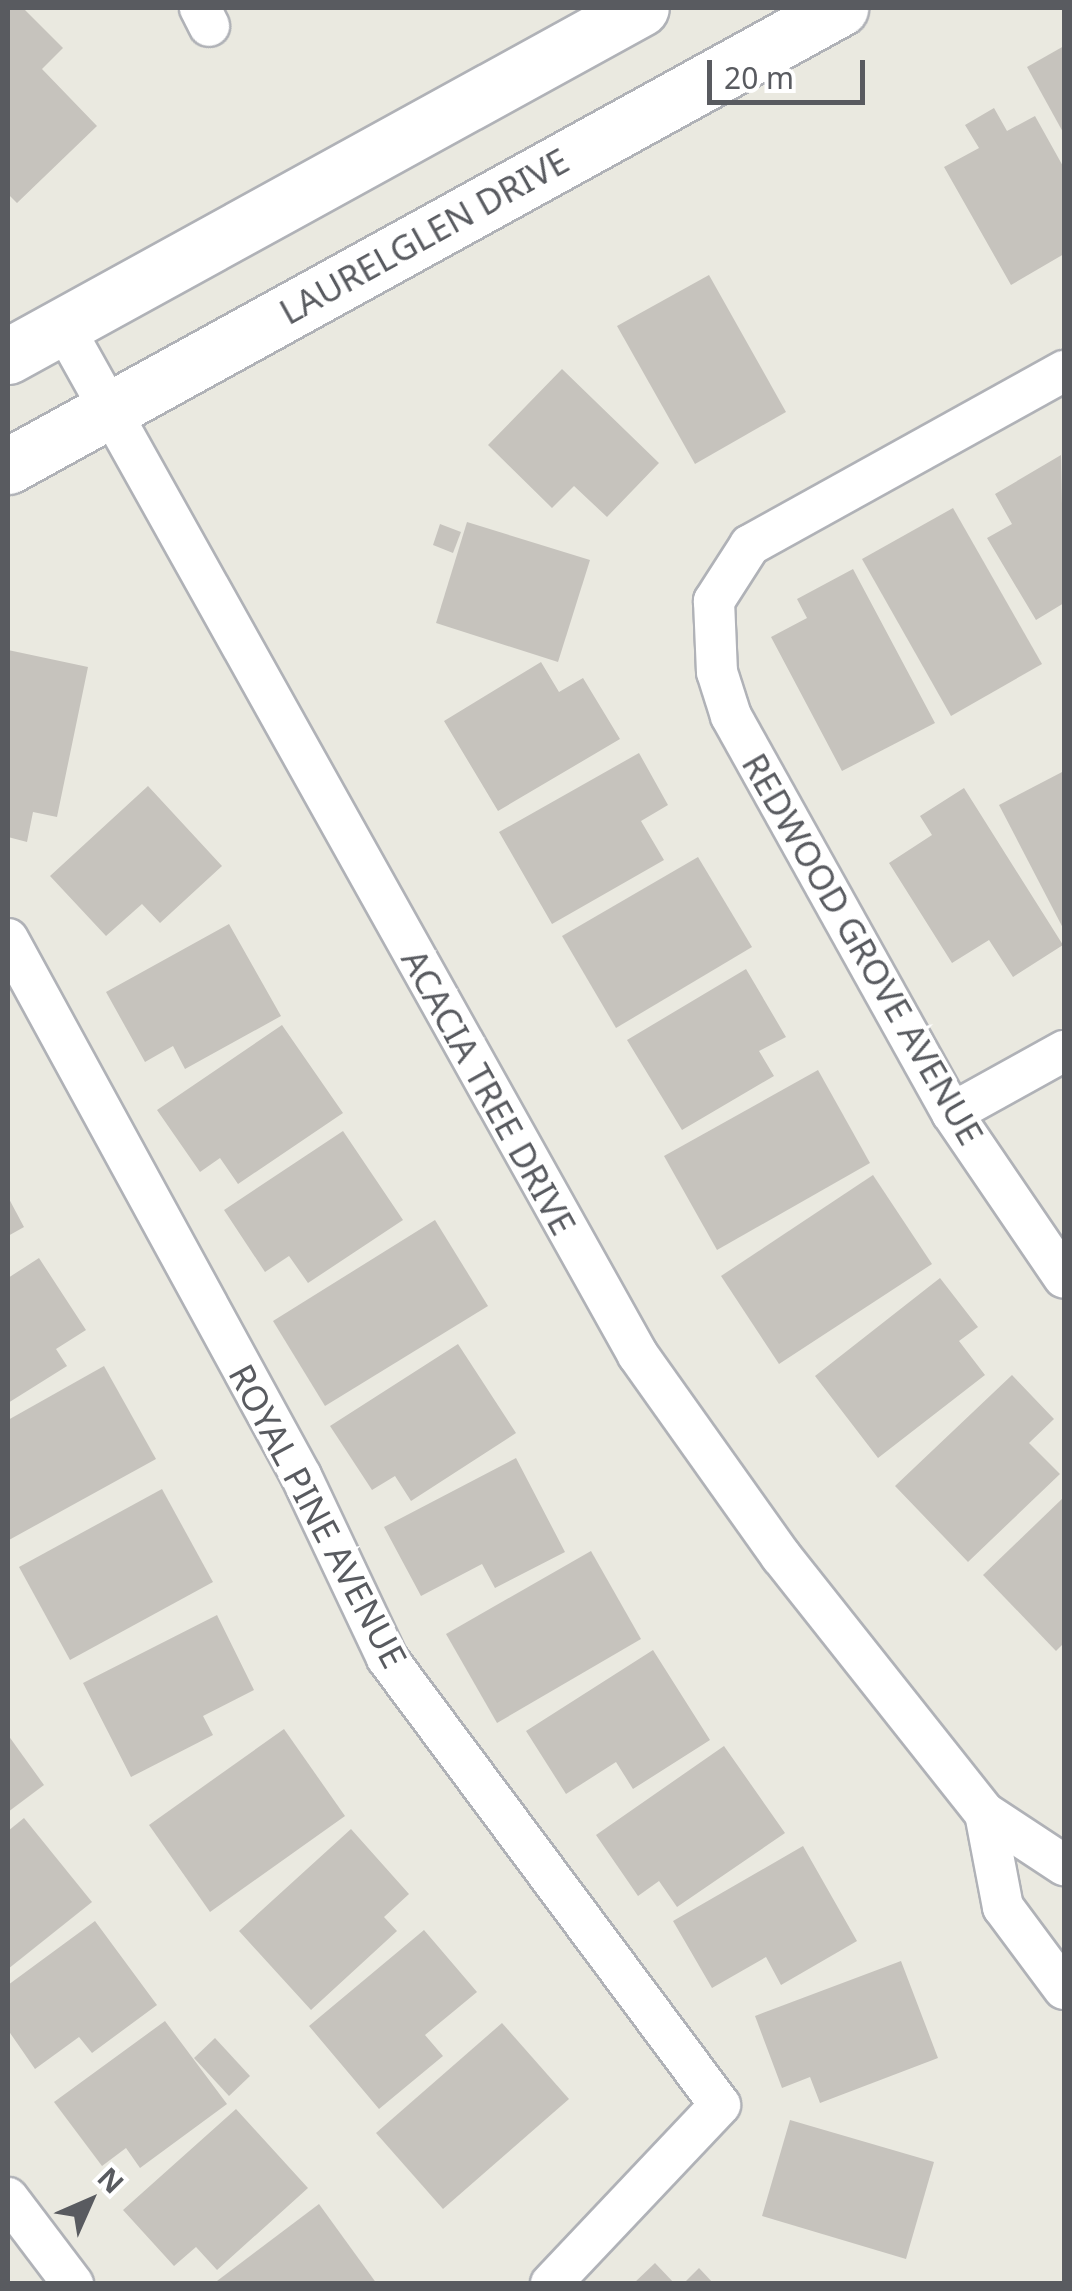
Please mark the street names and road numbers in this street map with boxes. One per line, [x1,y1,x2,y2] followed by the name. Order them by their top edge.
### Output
[272,139,576,333] street label: LAURELGLEN DRIVE
[734,746,992,1152] street label: REDWOOD GROVE AVENUE
[393,942,585,1242] street label: ACACIA TREE DRIVE
[220,1357,416,1675] street label: ROYAL PINE AVENUE

